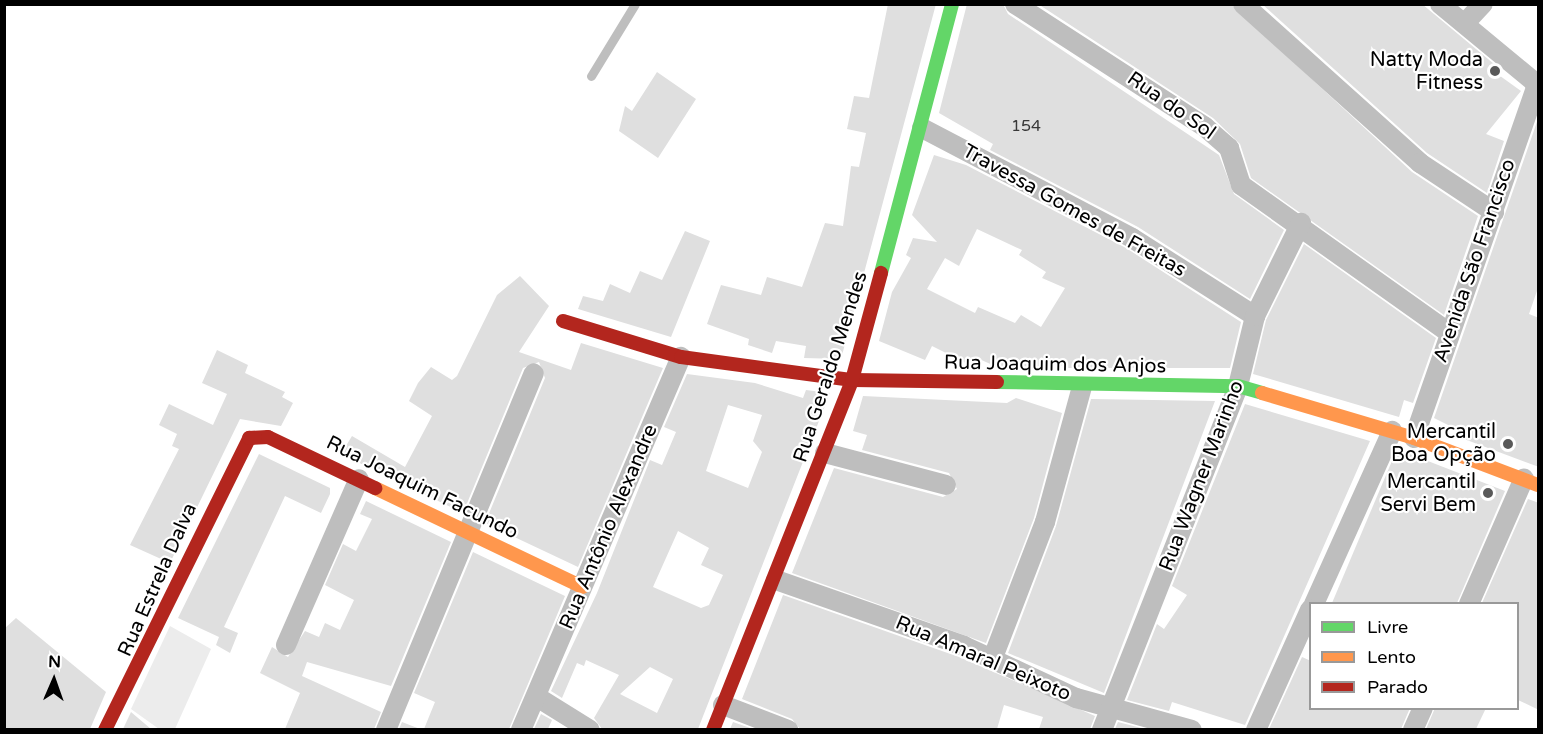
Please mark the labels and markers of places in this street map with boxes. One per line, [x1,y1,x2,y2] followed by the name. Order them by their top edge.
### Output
[1370,48,1483,95] place label: Natty Moda Fitness
[1488,64,1502,78] marker: Natty Moda Fitness
[1391,420,1496,467] place label: Mercantil Boa Opção
[1501,437,1515,451] marker: Mercantil Boa Opção
[1380,470,1476,517] place label: Mercantil Servi Bem
[1481,486,1495,500] marker: Mercantil Servi Bem

